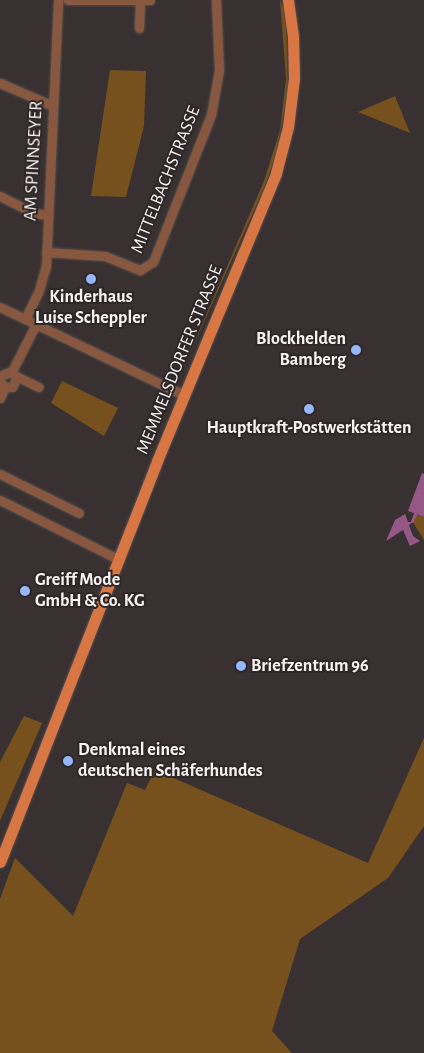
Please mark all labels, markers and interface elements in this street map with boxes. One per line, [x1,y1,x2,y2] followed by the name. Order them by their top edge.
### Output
[20,100,48,222] street label: AM SPINNSEYER
[127,103,205,257] street label: MITTELBACHSTRASSE
[132,263,228,457] street label: MEMMELSDORFER STRASSE
[85,273,97,285] marker: Kinderhaus Luise Scheppler
[35,287,147,330] place label: Kinderhaus Luise Scheppler
[256,329,346,372] place label: Blockhelden Bamberg
[350,344,362,356] marker: Blockhelden Bamberg
[303,403,315,415] marker: Hauptkraft-Postwerkstätten
[207,417,411,439] place label: Hauptkraft-Postwerkstätten
[35,570,145,612] place label: Greiff Mode GmbH & Co. KG
[19,585,31,597] marker: Greiff Mode GmbH & Co. KG
[251,655,369,677] place label: Briefzentrum 96
[235,660,247,672] marker: Briefzentrum 96
[78,740,263,782] place label: Denkmal eines deutschen Schäferhundes
[62,755,74,767] marker: Denkmal eines deutschen Schäferhundes

